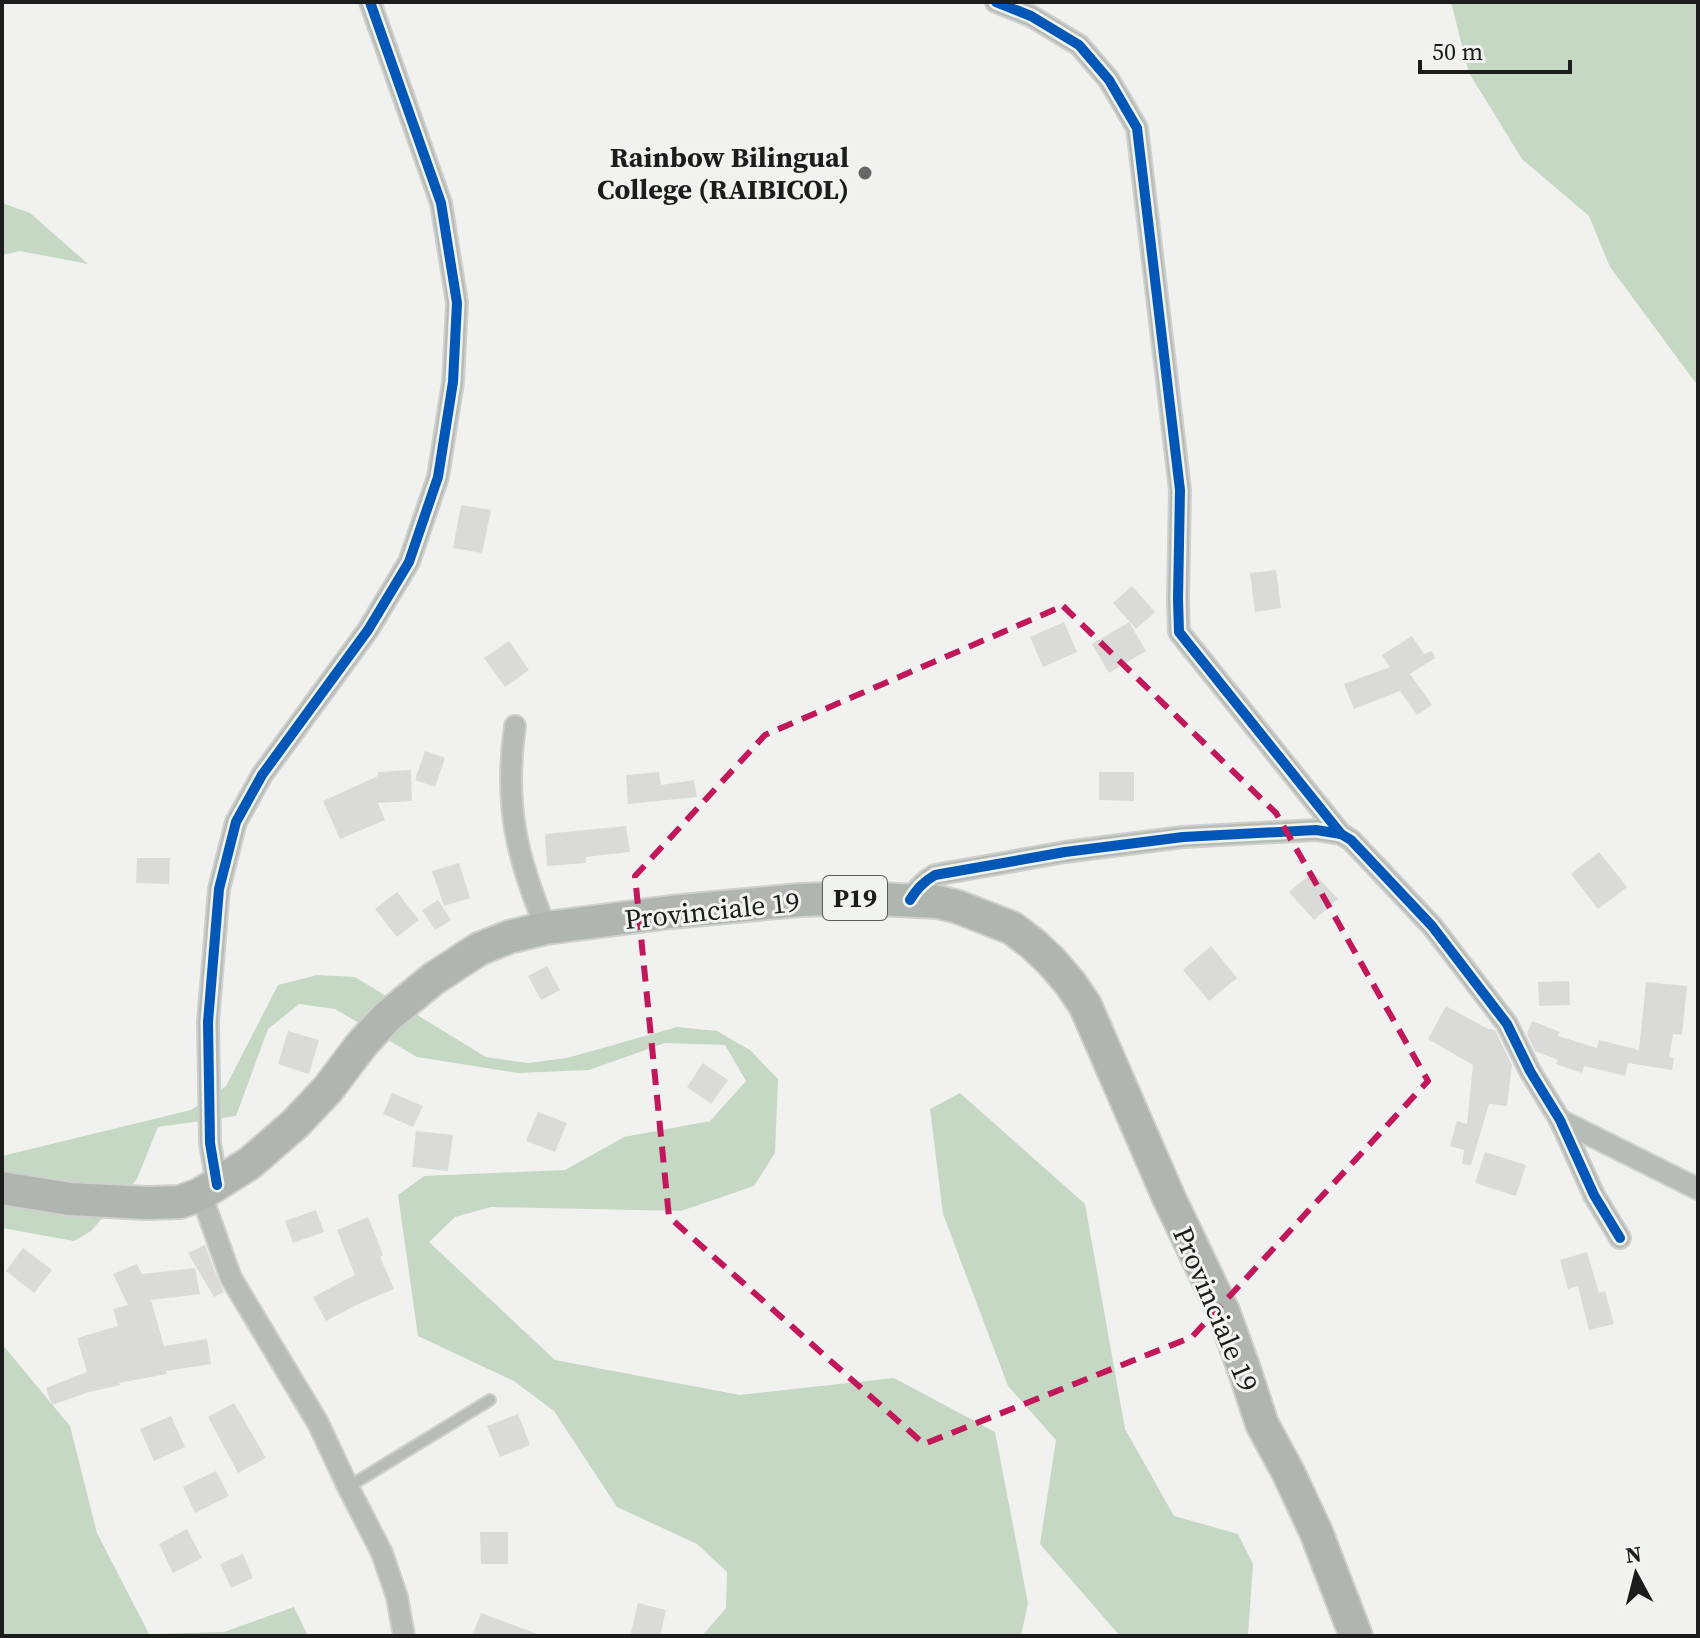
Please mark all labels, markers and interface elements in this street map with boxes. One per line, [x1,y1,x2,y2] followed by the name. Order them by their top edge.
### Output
[1420,24,1570,74] scale bar
[1432,35,1483,68] text: 50 m
[597,138,849,208] place label: Rainbow Bilingual College (RAIBICOL)
[856,164,874,182] marker: Rainbow Bilingual College (RAIBICOL)
[823,876,887,920] road number: P19
[622,882,802,938] street label: Provinciale 19
[1164,1221,1268,1397] street label: Provinciale 19
[1596,1534,1676,1614] north arrow
[1624,1538,1643,1570] text: N

